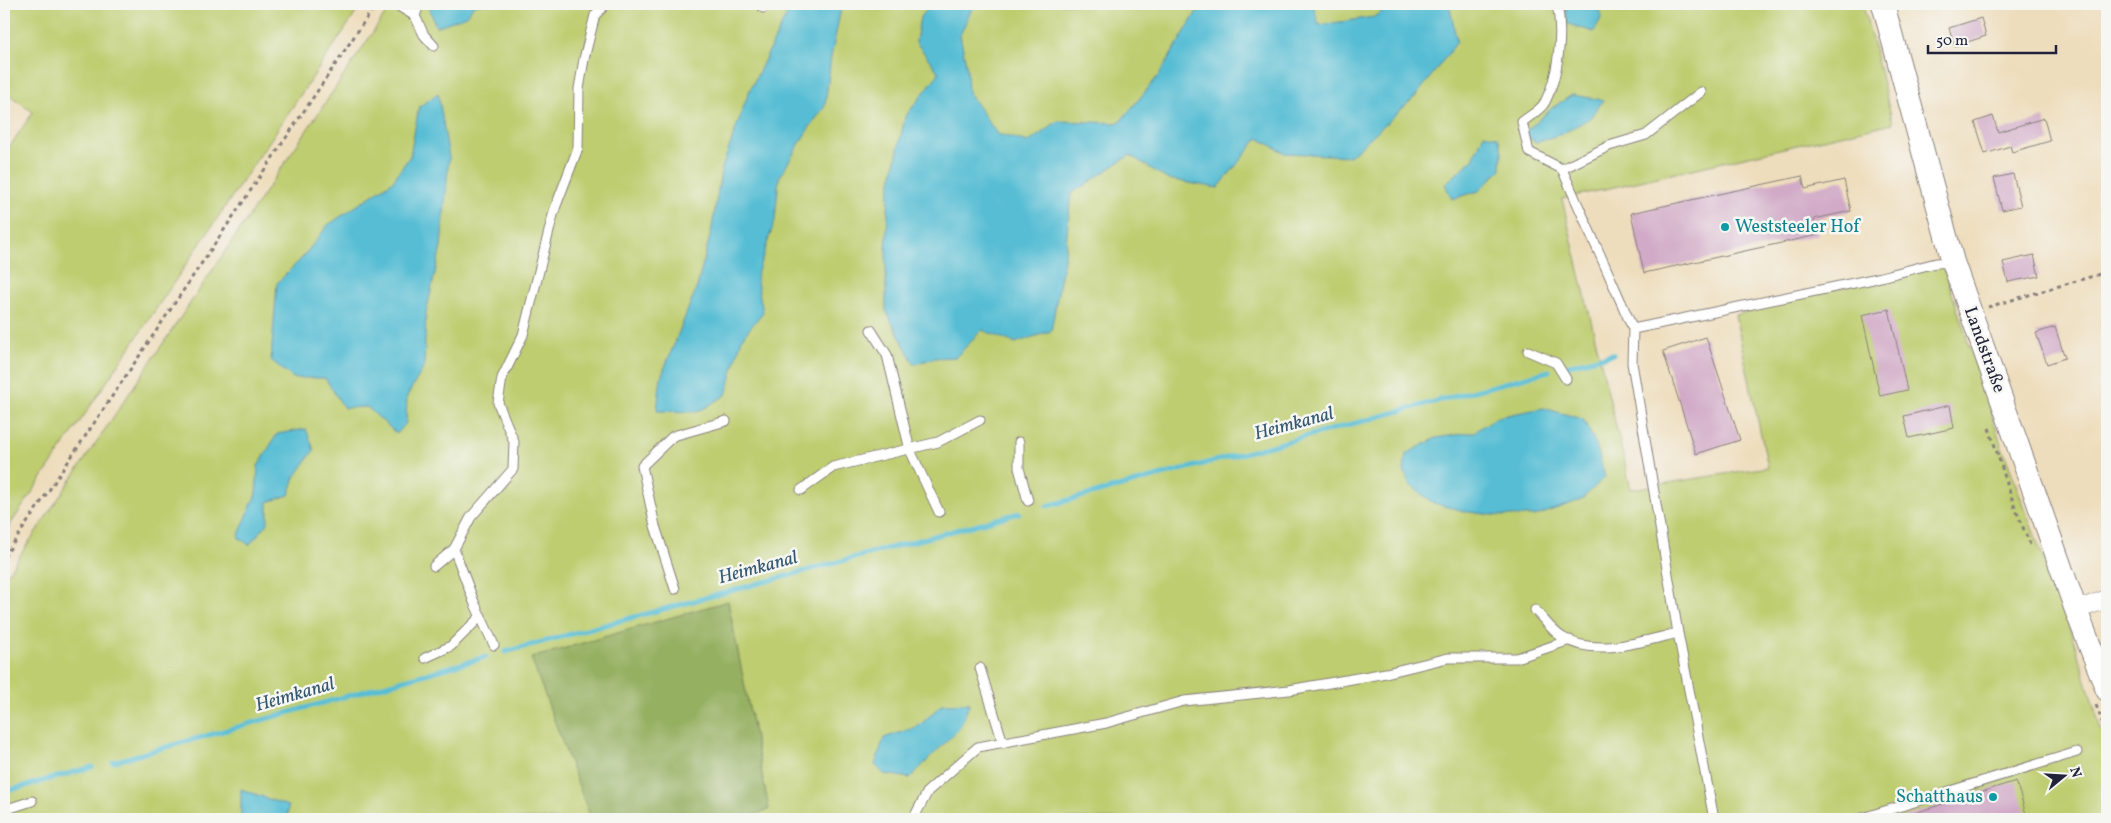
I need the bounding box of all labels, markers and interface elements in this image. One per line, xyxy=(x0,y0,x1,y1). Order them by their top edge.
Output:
scale bar xyxy=(1928,22,2056,54)
text: 50 m xyxy=(1936,31,1968,52)
place label: Weststeeler Hof xyxy=(1735,215,1861,240)
marker: Weststeeler Hof xyxy=(1719,221,1731,233)
street label: Landstraße xyxy=(1957,304,2011,396)
water label: Heimkanal xyxy=(1251,401,1337,447)
water label: Heimkanal xyxy=(715,545,801,591)
water label: Heimkanal xyxy=(252,671,338,719)
north arrow xyxy=(2038,750,2088,800)
text: N xyxy=(2064,765,2086,780)
place label: Schatthaus xyxy=(1896,785,1983,810)
marker: Schatthaus xyxy=(1987,791,1999,803)

